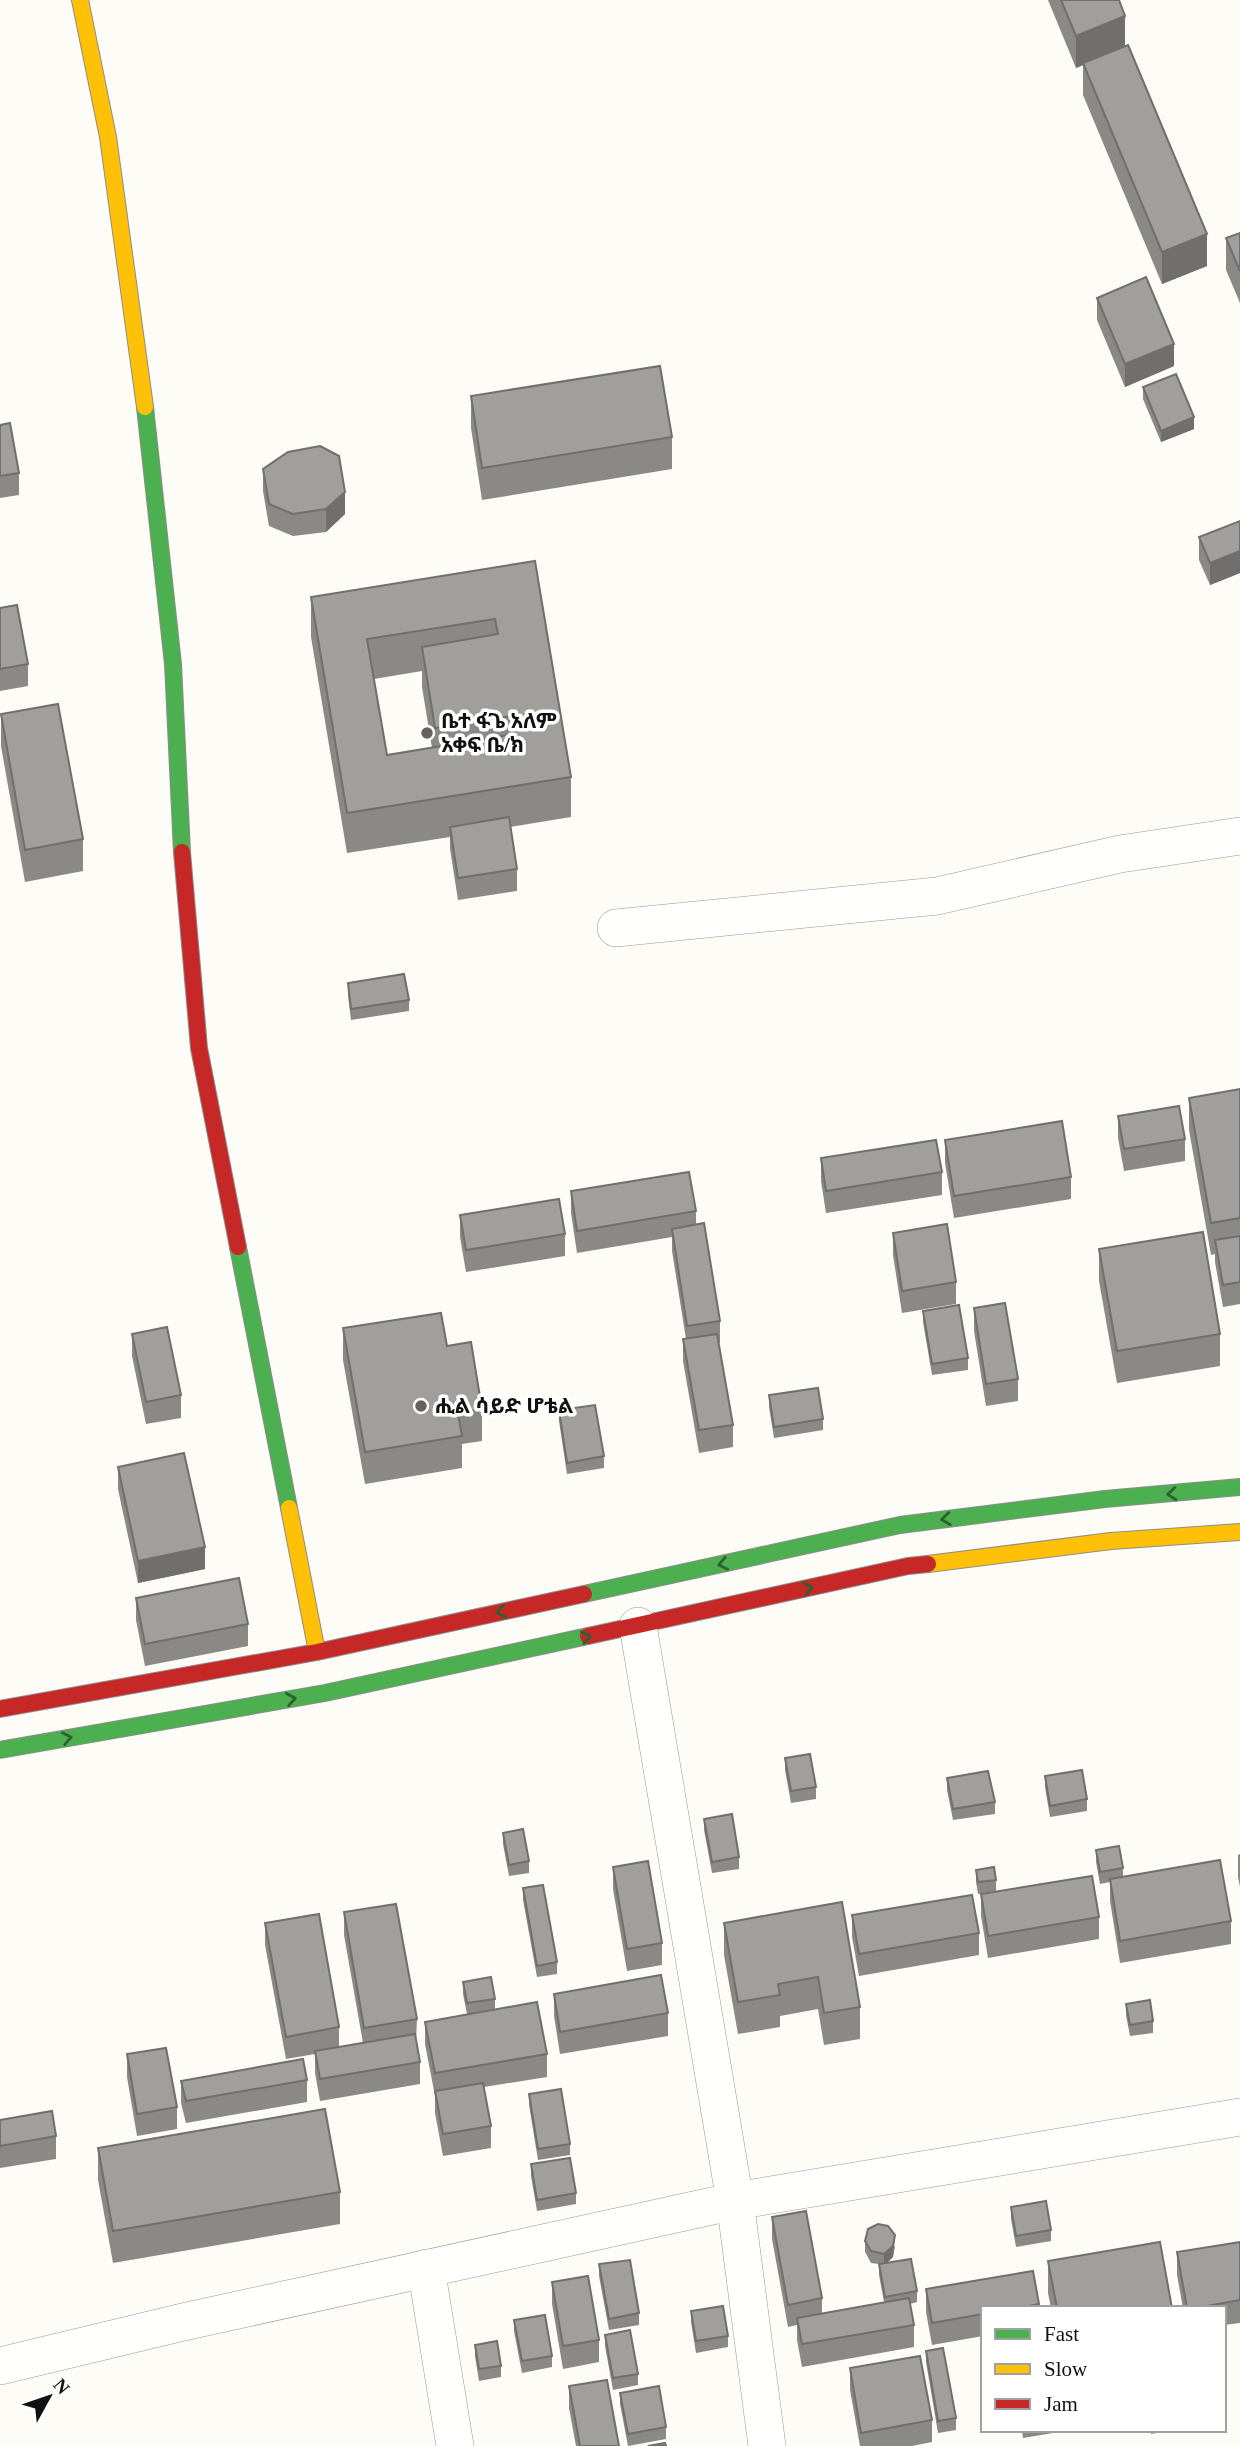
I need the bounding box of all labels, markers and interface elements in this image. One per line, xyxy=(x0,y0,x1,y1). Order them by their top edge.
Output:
place label: ቤተ ፋጌ አለም አቀፍ ቤ/ክ xyxy=(441,709,557,757)
marker: ቤተ ፋጌ አለም አቀፍ ቤ/ክ xyxy=(419,725,435,741)
place label: ሒል ሳይድ ሆቴል xyxy=(435,1394,574,1418)
marker: ሒል ሳይድ ሆቴል xyxy=(413,1398,429,1414)
one-way arrow xyxy=(1166,1486,1178,1501)
one-way arrow xyxy=(940,1512,952,1527)
one-way arrow xyxy=(717,1555,729,1570)
one-way arrow xyxy=(802,1582,814,1597)
one-way arrow xyxy=(495,1604,507,1619)
one-way arrow xyxy=(580,1631,592,1646)
one-way arrow xyxy=(285,1692,297,1707)
one-way arrow xyxy=(61,1731,73,1746)
legend xyxy=(981,2306,1226,2432)
text: Fast xyxy=(1044,2322,1079,2346)
text: Slow xyxy=(1044,2357,1088,2381)
north arrow xyxy=(14,2362,84,2432)
text: N xyxy=(49,2374,74,2399)
text: Jam xyxy=(1044,2392,1078,2416)

